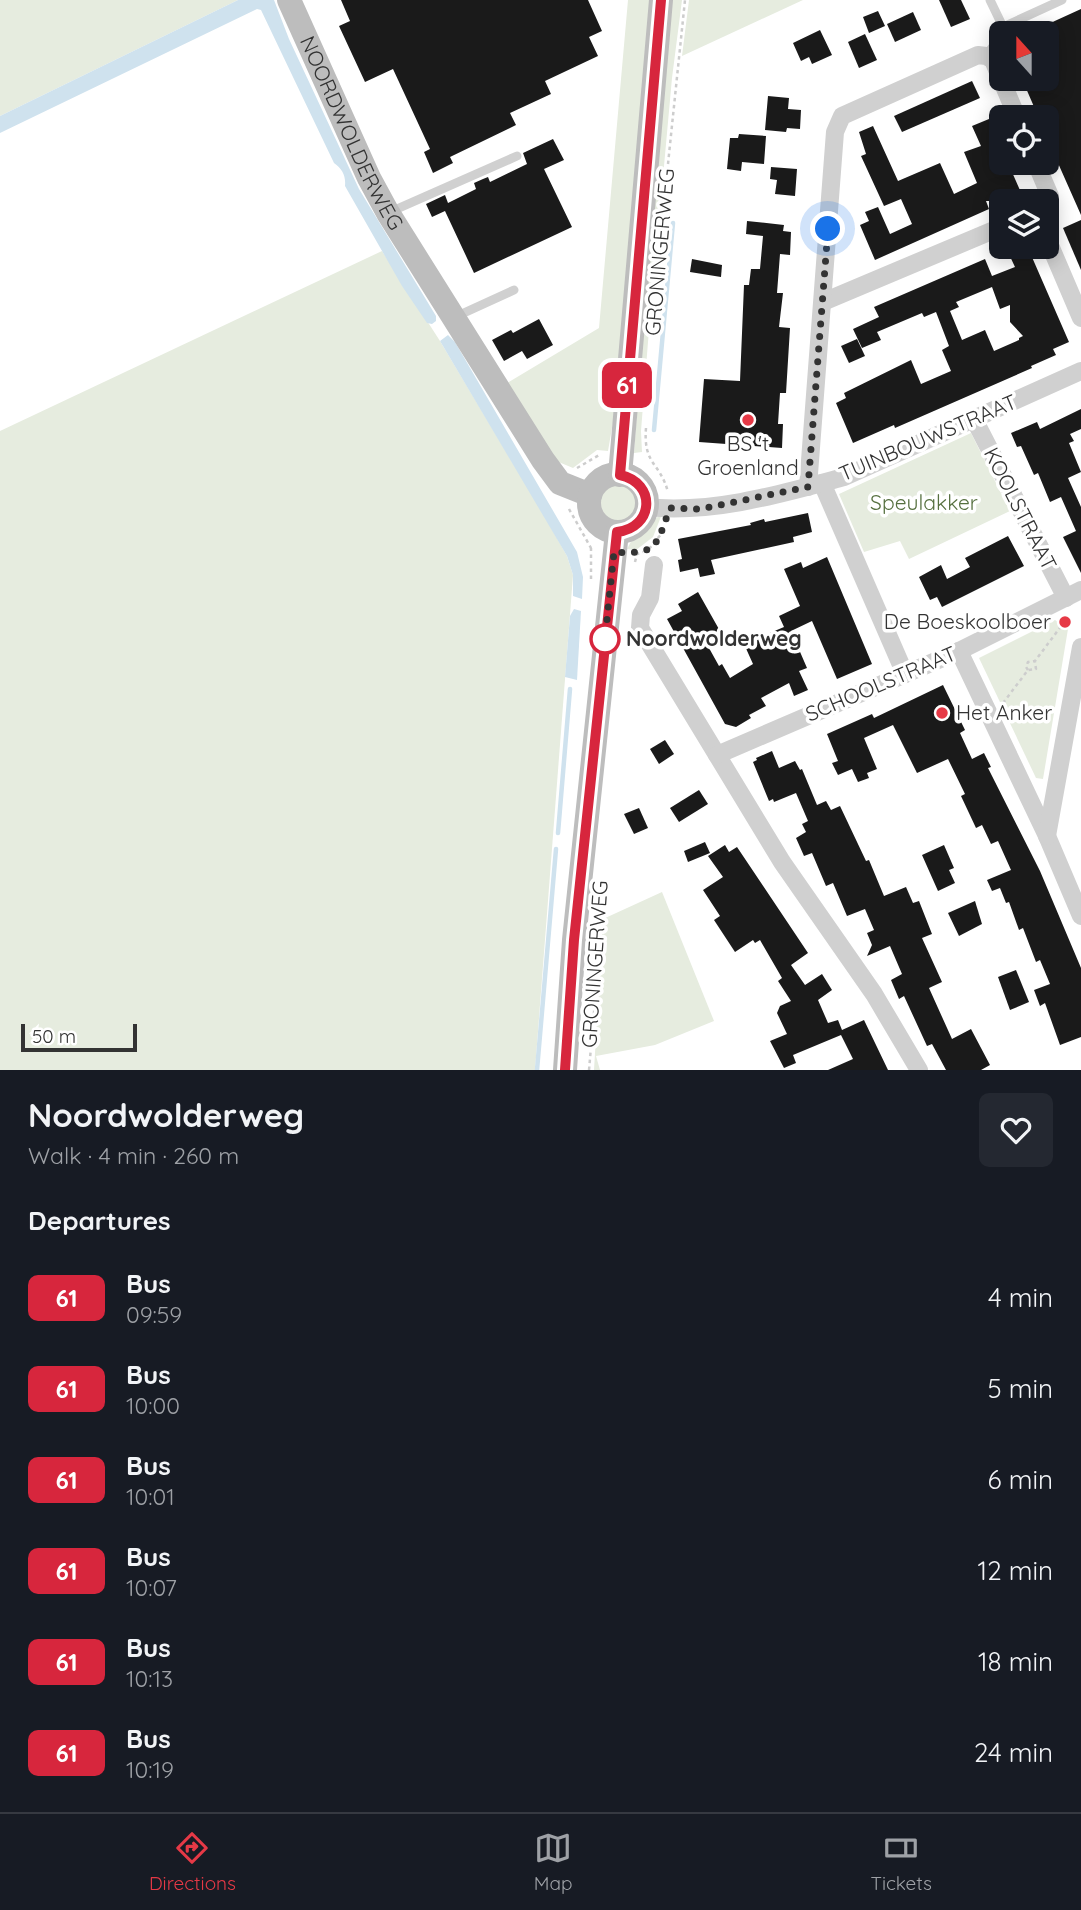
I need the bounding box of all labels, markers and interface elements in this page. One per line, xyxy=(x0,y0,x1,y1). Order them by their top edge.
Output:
north arrow xyxy=(989,21,1059,91)
map controls xyxy=(989,21,1059,259)
street label: NOORDWOLDERWEG xyxy=(295,32,409,235)
button: locate xyxy=(989,105,1059,175)
street label: GRONINGERWEG xyxy=(639,167,679,337)
button: layers xyxy=(989,189,1059,259)
your location xyxy=(810,211,845,246)
line badge: 61 xyxy=(596,362,658,408)
text: 61 xyxy=(616,370,638,400)
street label: TUINBOUWSTRAAT xyxy=(835,388,1020,486)
marker: BS 't Groenland xyxy=(740,412,756,428)
place label: BS 't Groenland xyxy=(697,430,799,480)
street label: KOOLSTRAAT xyxy=(979,443,1063,574)
park label: Speulakker xyxy=(870,489,978,515)
place label: De Boeskoolboer xyxy=(884,608,1051,634)
marker: De Boeskoolboer xyxy=(1057,614,1073,630)
marker: Noordwolderweg xyxy=(590,624,620,654)
place label: Noordwolderweg xyxy=(626,625,802,651)
street label: SCHOOLSTRAAT xyxy=(801,640,960,727)
place label: Het Anker xyxy=(956,699,1052,725)
marker: Het Anker xyxy=(934,705,950,721)
street label: GRONINGERWEG xyxy=(575,879,613,1049)
scale bar xyxy=(21,1021,136,1053)
text: 50 m xyxy=(32,1024,76,1048)
button: heart xyxy=(979,1093,1053,1167)
text: Noordwolderweg xyxy=(28,1094,304,1135)
text: Walk · 4 min · 260 m xyxy=(28,1141,239,1170)
text: Departures xyxy=(28,1204,171,1237)
text: Bus xyxy=(126,1267,171,1300)
text: 4 min xyxy=(988,1281,1053,1314)
text: 61 xyxy=(55,1283,78,1313)
text: 09:59 xyxy=(126,1300,182,1329)
text: Bus xyxy=(126,1358,171,1391)
text: 5 min xyxy=(987,1372,1053,1405)
text: 61 xyxy=(55,1374,78,1404)
text: 10:00 xyxy=(126,1391,180,1420)
text: Bus xyxy=(126,1449,171,1482)
text: 6 min xyxy=(988,1463,1053,1496)
text: 61 xyxy=(55,1465,78,1495)
text: 10:01 xyxy=(126,1482,175,1511)
text: Bus xyxy=(126,1540,171,1573)
text: 12 min xyxy=(978,1554,1053,1587)
text: 61 xyxy=(55,1556,78,1586)
text: 10:07 xyxy=(126,1573,177,1602)
text: Bus xyxy=(126,1631,171,1664)
text: 18 min xyxy=(978,1645,1053,1678)
text: 61 xyxy=(55,1647,78,1677)
text: 10:13 xyxy=(126,1664,173,1693)
text: Bus xyxy=(126,1722,171,1755)
text: 24 min xyxy=(974,1736,1053,1769)
text: 61 xyxy=(55,1738,78,1768)
text: 10:19 xyxy=(126,1755,174,1784)
tab: Directions xyxy=(149,1829,236,1895)
tab: Map xyxy=(534,1829,573,1895)
tab: Tickets xyxy=(870,1829,932,1895)

